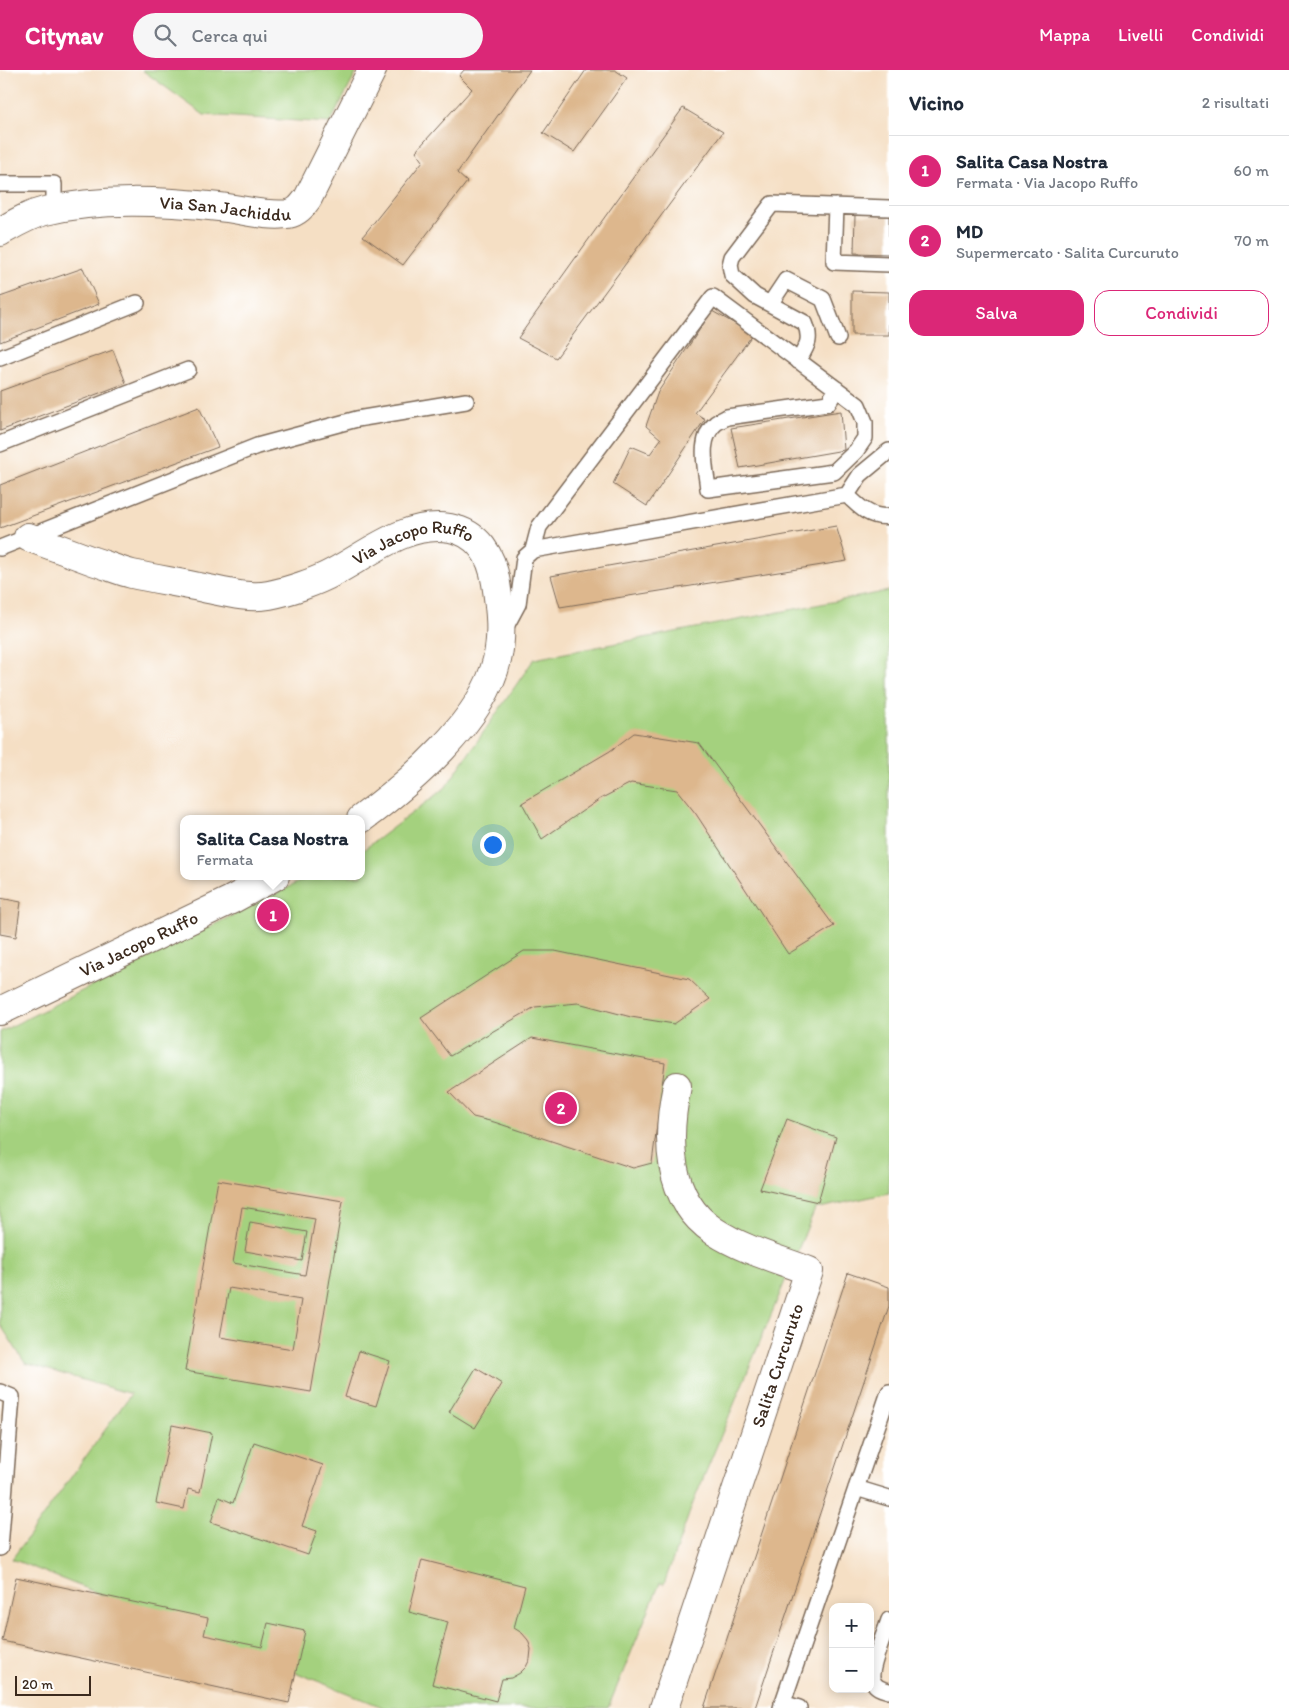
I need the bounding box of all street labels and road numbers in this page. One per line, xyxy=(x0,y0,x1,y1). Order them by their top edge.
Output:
street label: Via San Jachiddu xyxy=(159,191,292,226)
street label: Via Jacopo Ruffo xyxy=(348,516,479,570)
street label: Via Jacopo Ruffo xyxy=(76,906,202,982)
street label: Salita Curcuruto xyxy=(747,1301,808,1430)

